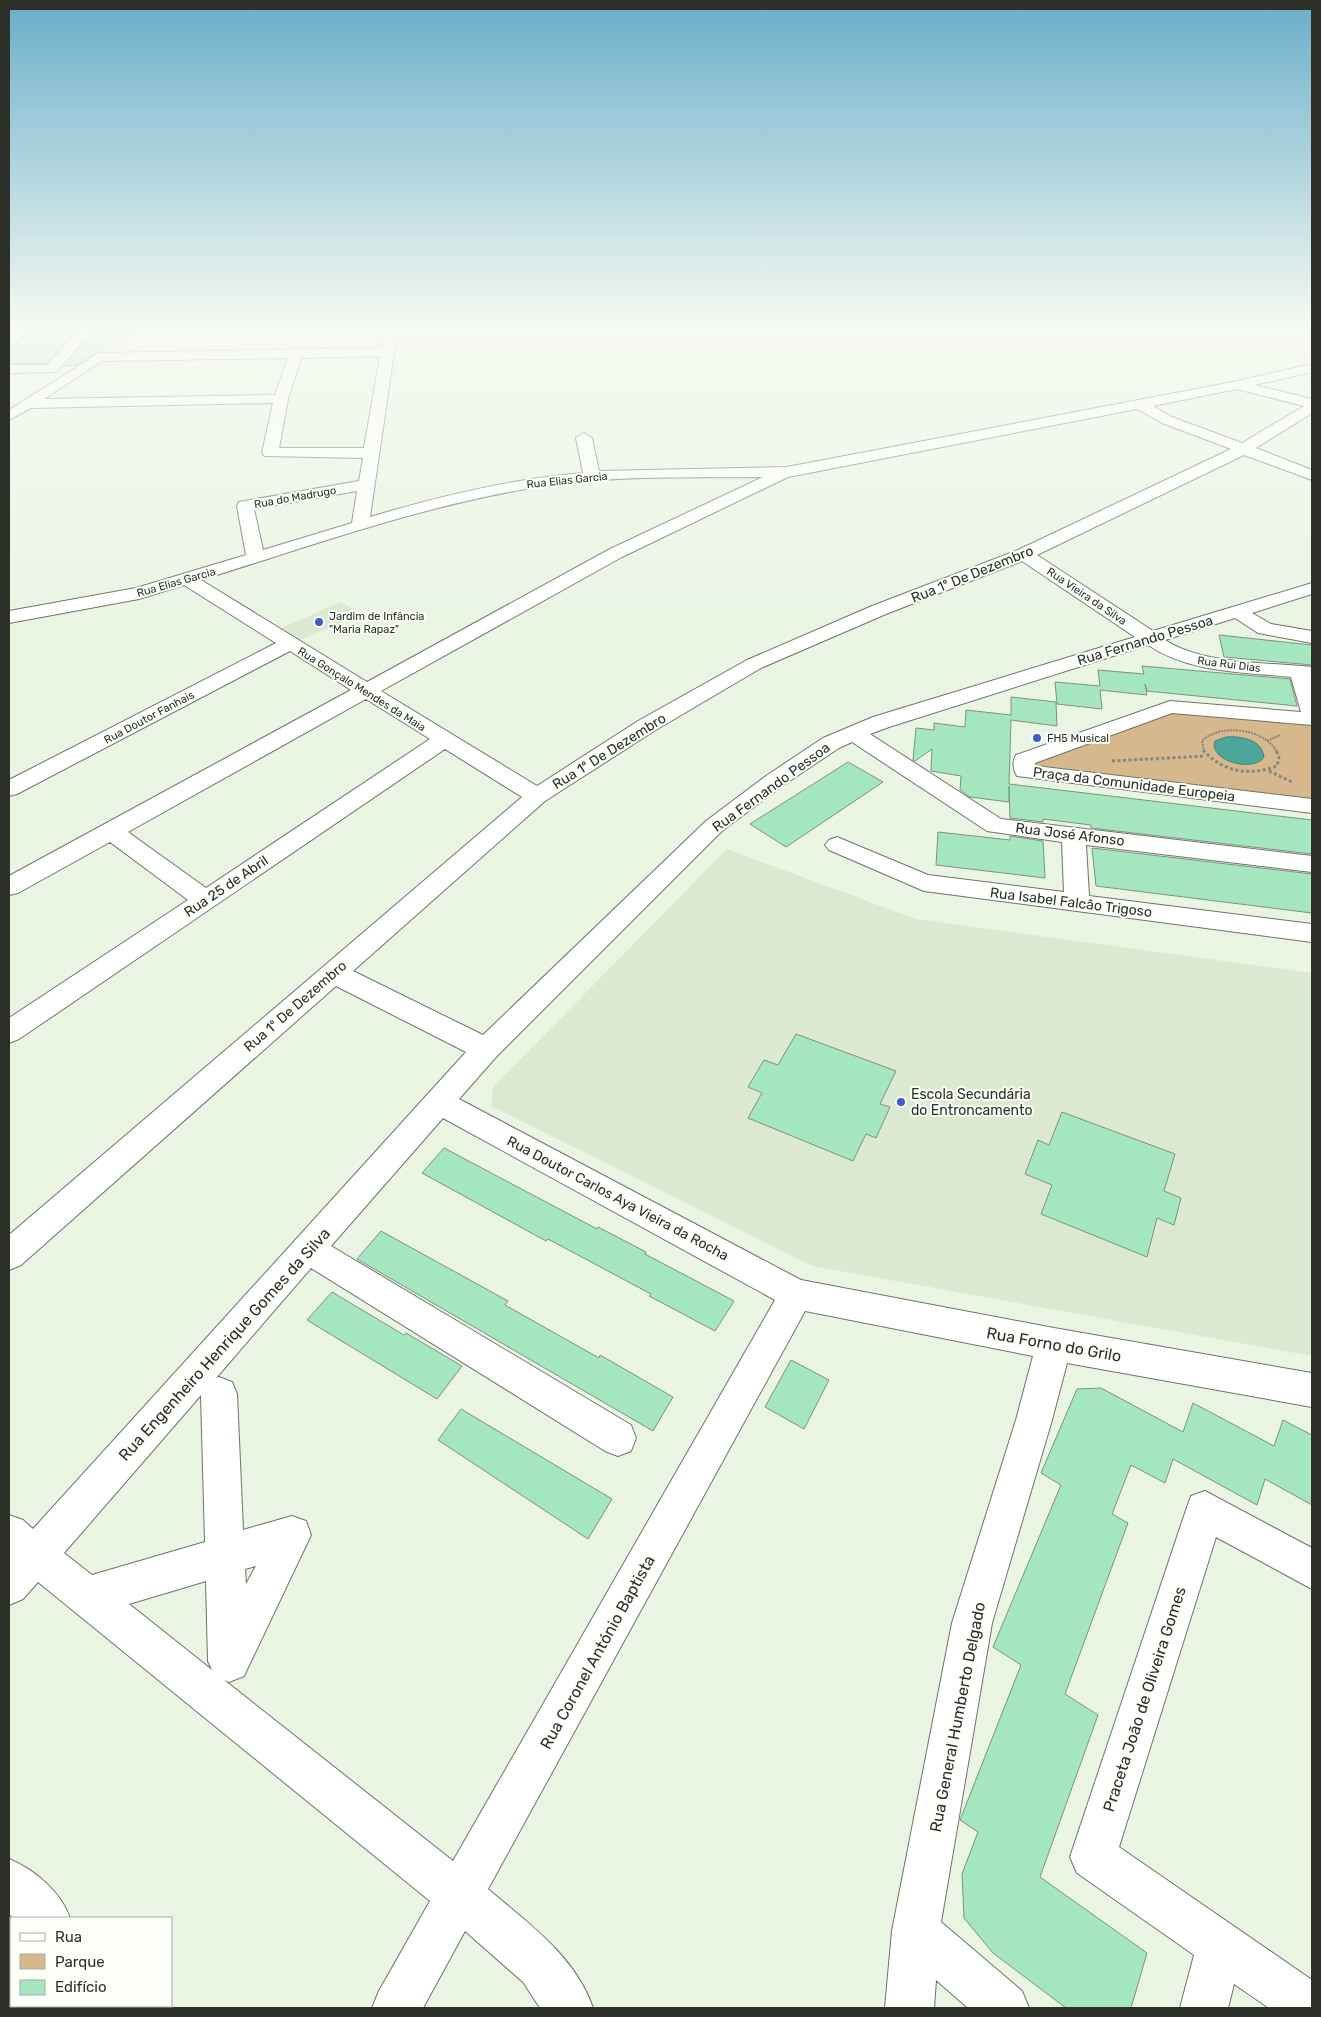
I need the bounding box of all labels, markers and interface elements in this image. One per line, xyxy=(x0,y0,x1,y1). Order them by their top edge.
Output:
street label: Rua Elias Garcia xyxy=(526,470,608,491)
street label: Rua do Madrugo xyxy=(253,484,337,511)
street label: Rua 1º De Dezembro xyxy=(909,542,1036,607)
street label: Rua Elias Garcia xyxy=(135,565,217,600)
street label: Rua Vieira da Silva xyxy=(1044,565,1129,628)
place label: Jardim de Infância "Maria Rapaz" xyxy=(329,610,424,636)
street label: Rua Fernando Pessoa xyxy=(1075,612,1215,669)
marker: Jardim de Infância "Maria Rapaz" xyxy=(313,616,325,628)
street label: Rua Gonçalo Mendes da Maia xyxy=(295,645,428,734)
street label: Rua Rui Dias xyxy=(1197,654,1262,675)
street label: Rua Doutor Fanhais xyxy=(102,688,197,747)
street label: Rua 1º De Dezembro xyxy=(549,710,669,793)
marker: FH5 Musical xyxy=(1031,732,1043,744)
place label: FH5 Musical xyxy=(1047,732,1109,745)
street label: Rua Fernando Pessoa xyxy=(709,739,833,836)
street label: Praça da Comunidade Europeia xyxy=(1032,764,1236,805)
street label: Rua José Afonso xyxy=(1014,819,1125,850)
street label: Rua 25 de Abril xyxy=(181,852,272,921)
street label: Rua Isabel Falcão Trigoso xyxy=(989,884,1153,921)
street label: Rua 1º De Dezembro xyxy=(241,957,350,1056)
place label: Escola Secundária do Entroncamento xyxy=(911,1086,1032,1119)
marker: Escola Secundária do Entroncamento xyxy=(895,1096,907,1108)
street label: Rua Doutor Carlos Aya Vieira da Rocha xyxy=(504,1133,732,1264)
street label: Rua Engenheiro Henrique Gomes da Silva xyxy=(115,1224,334,1465)
street label: Rua Forno do Grilo xyxy=(985,1323,1123,1366)
street label: Rua Coronel António Baptista xyxy=(536,1552,659,1752)
street label: Praceta João de Oliveira Gomes xyxy=(1099,1584,1190,1814)
street label: Rua General Humberto Delgado xyxy=(926,1600,989,1834)
legend xyxy=(10,1917,172,2007)
text: Rua xyxy=(55,1928,82,1946)
text: Parque xyxy=(55,1953,105,1971)
text: Edifício xyxy=(55,1978,107,1996)

